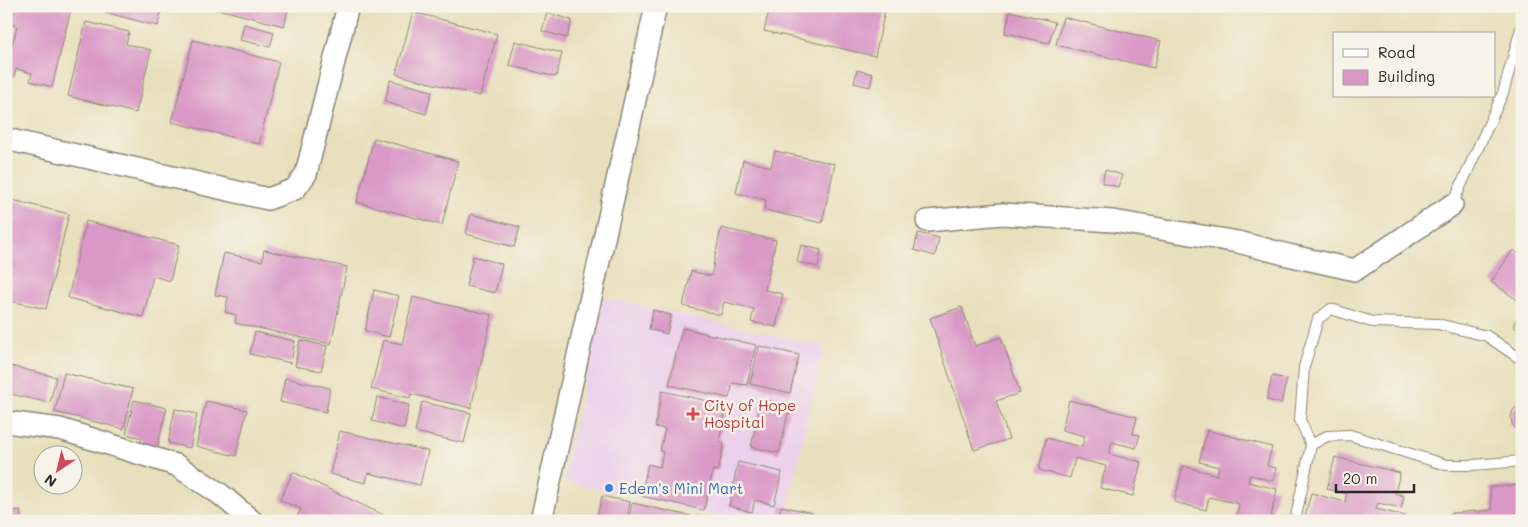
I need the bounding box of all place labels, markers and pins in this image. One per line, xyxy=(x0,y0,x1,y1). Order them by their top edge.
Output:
place label: City of Hope Hospital xyxy=(704,395,796,432)
marker: City of Hope Hospital xyxy=(686,407,700,421)
place label: Edem's Mini Mart xyxy=(619,478,743,498)
marker: Edem's Mini Mart xyxy=(603,482,615,494)

